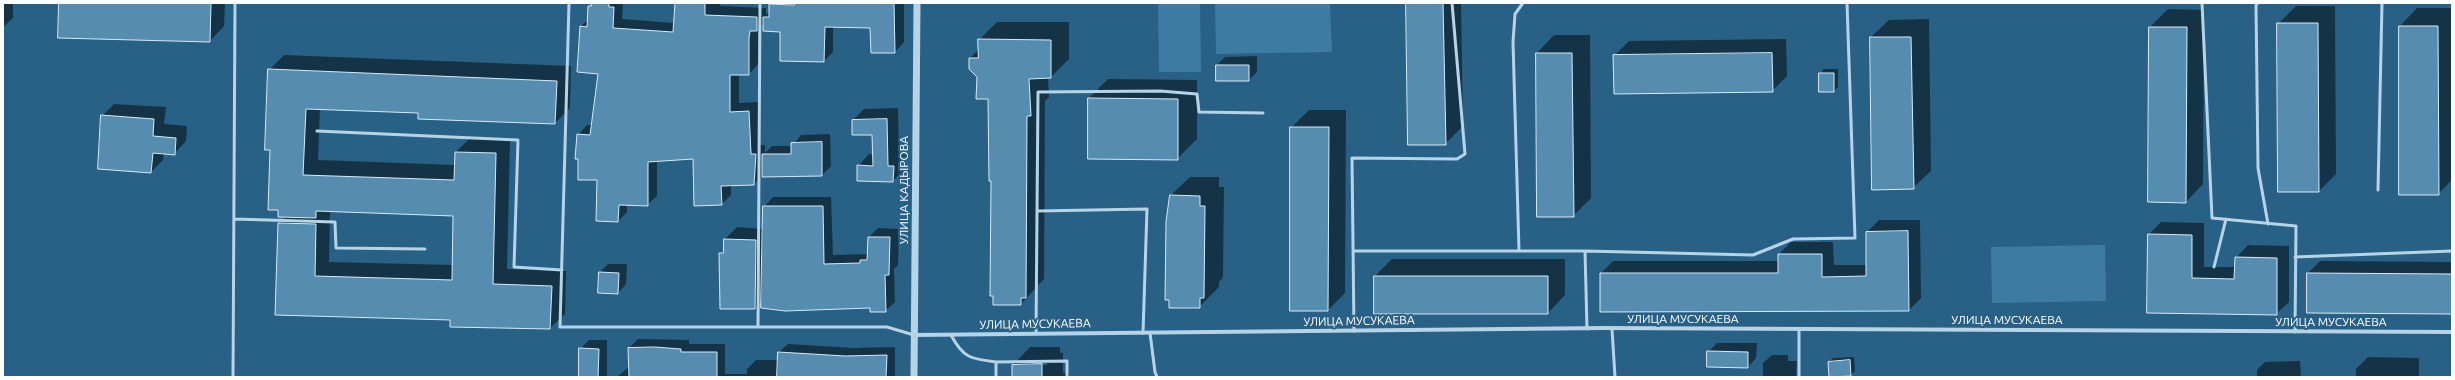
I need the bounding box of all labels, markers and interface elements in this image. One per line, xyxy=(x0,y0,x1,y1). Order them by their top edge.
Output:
street label: УЛИЦА КАДЫРОВА xyxy=(897,136,911,244)
street label: УЛИЦА МУСУКАЕВА xyxy=(1627,312,1739,326)
street label: УЛИЦА МУСУКАЕВА xyxy=(1303,313,1415,329)
street label: УЛИЦА МУСУКАЕВА xyxy=(1951,313,2063,327)
street label: УЛИЦА МУСУКАЕВА xyxy=(2275,315,2387,329)
street label: УЛИЦА МУСУКАЕВА xyxy=(979,316,1091,332)

